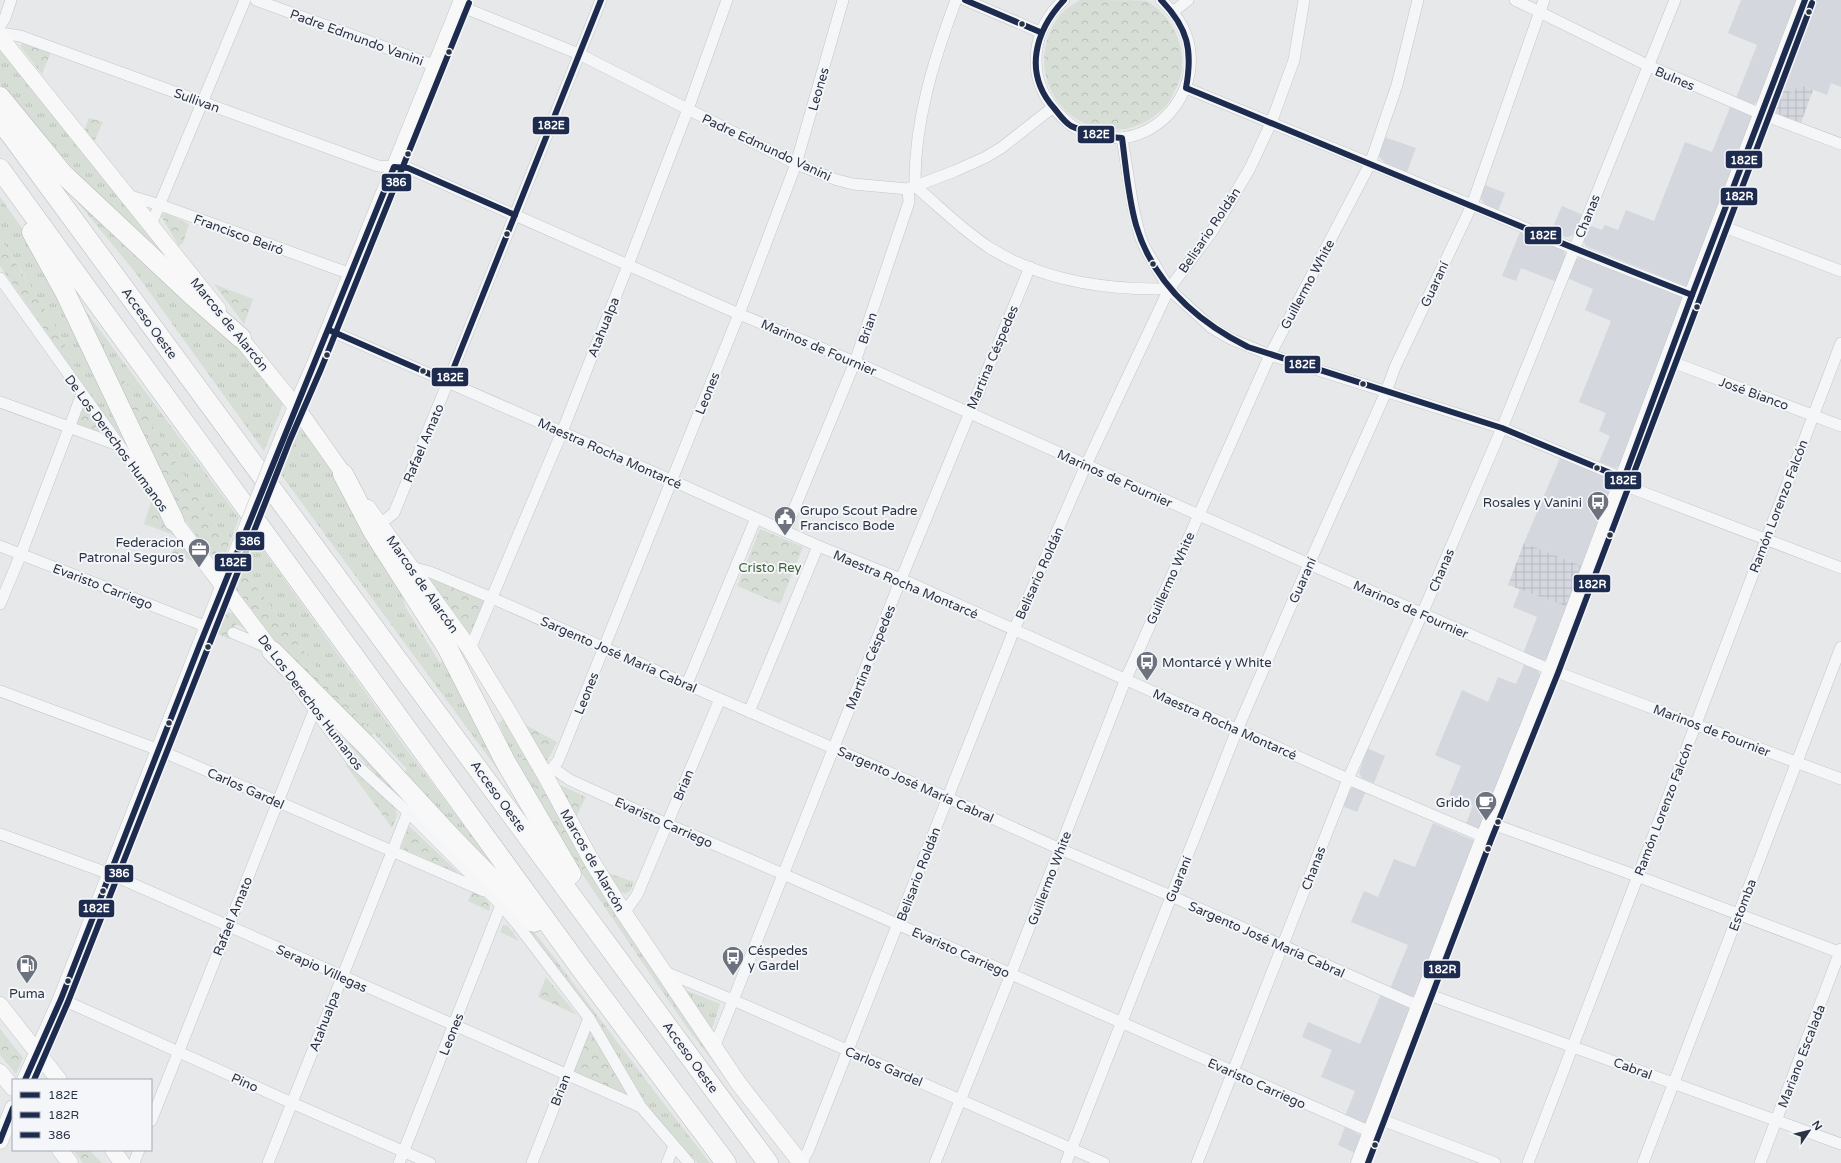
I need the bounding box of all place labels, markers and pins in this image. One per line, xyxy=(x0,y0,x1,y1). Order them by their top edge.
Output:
unlabelled marker xyxy=(1804,7,1814,17)
unlabelled marker xyxy=(1017,19,1027,29)
unlabelled marker xyxy=(444,47,454,57)
unlabelled marker xyxy=(403,149,413,159)
unlabelled marker xyxy=(502,229,512,239)
unlabelled marker xyxy=(1148,259,1158,269)
unlabelled marker xyxy=(1692,302,1702,312)
unlabelled marker xyxy=(322,350,332,360)
unlabelled marker xyxy=(418,366,428,376)
unlabelled marker xyxy=(1358,379,1368,389)
unlabelled marker xyxy=(1592,463,1602,473)
bus stop icon: Rosales y Vanini xyxy=(1585,489,1611,522)
place label: Rosales y Vanini xyxy=(1483,495,1582,511)
place label: Grupo Scout Padre Francisco Bode xyxy=(800,503,917,534)
public building icon: Grupo Scout Padre Francisco Bode xyxy=(772,504,798,537)
unlabelled marker xyxy=(1605,530,1615,540)
place label: Federacion Patronal Seguros xyxy=(79,535,184,566)
office icon: Federacion Patronal Seguros xyxy=(186,536,212,569)
unlabelled marker xyxy=(203,642,213,652)
bus stop icon: Montarcé y White xyxy=(1134,649,1160,682)
place label: Montarcé y White xyxy=(1162,655,1272,671)
unlabelled marker xyxy=(164,718,174,728)
cafe icon: Grido xyxy=(1473,789,1499,822)
place label: Grido xyxy=(1436,795,1470,811)
unlabelled marker xyxy=(1493,817,1503,827)
unlabelled marker xyxy=(1483,844,1493,854)
unlabelled marker xyxy=(98,886,108,896)
place label: Céspedes y Gardel xyxy=(748,943,808,974)
bus stop icon: Céspedes y Gardel xyxy=(720,944,746,977)
fuel station icon: Puma xyxy=(14,952,40,985)
unlabelled marker xyxy=(63,976,73,986)
place label: Puma xyxy=(9,986,45,1002)
unlabelled marker xyxy=(1370,1140,1380,1150)

